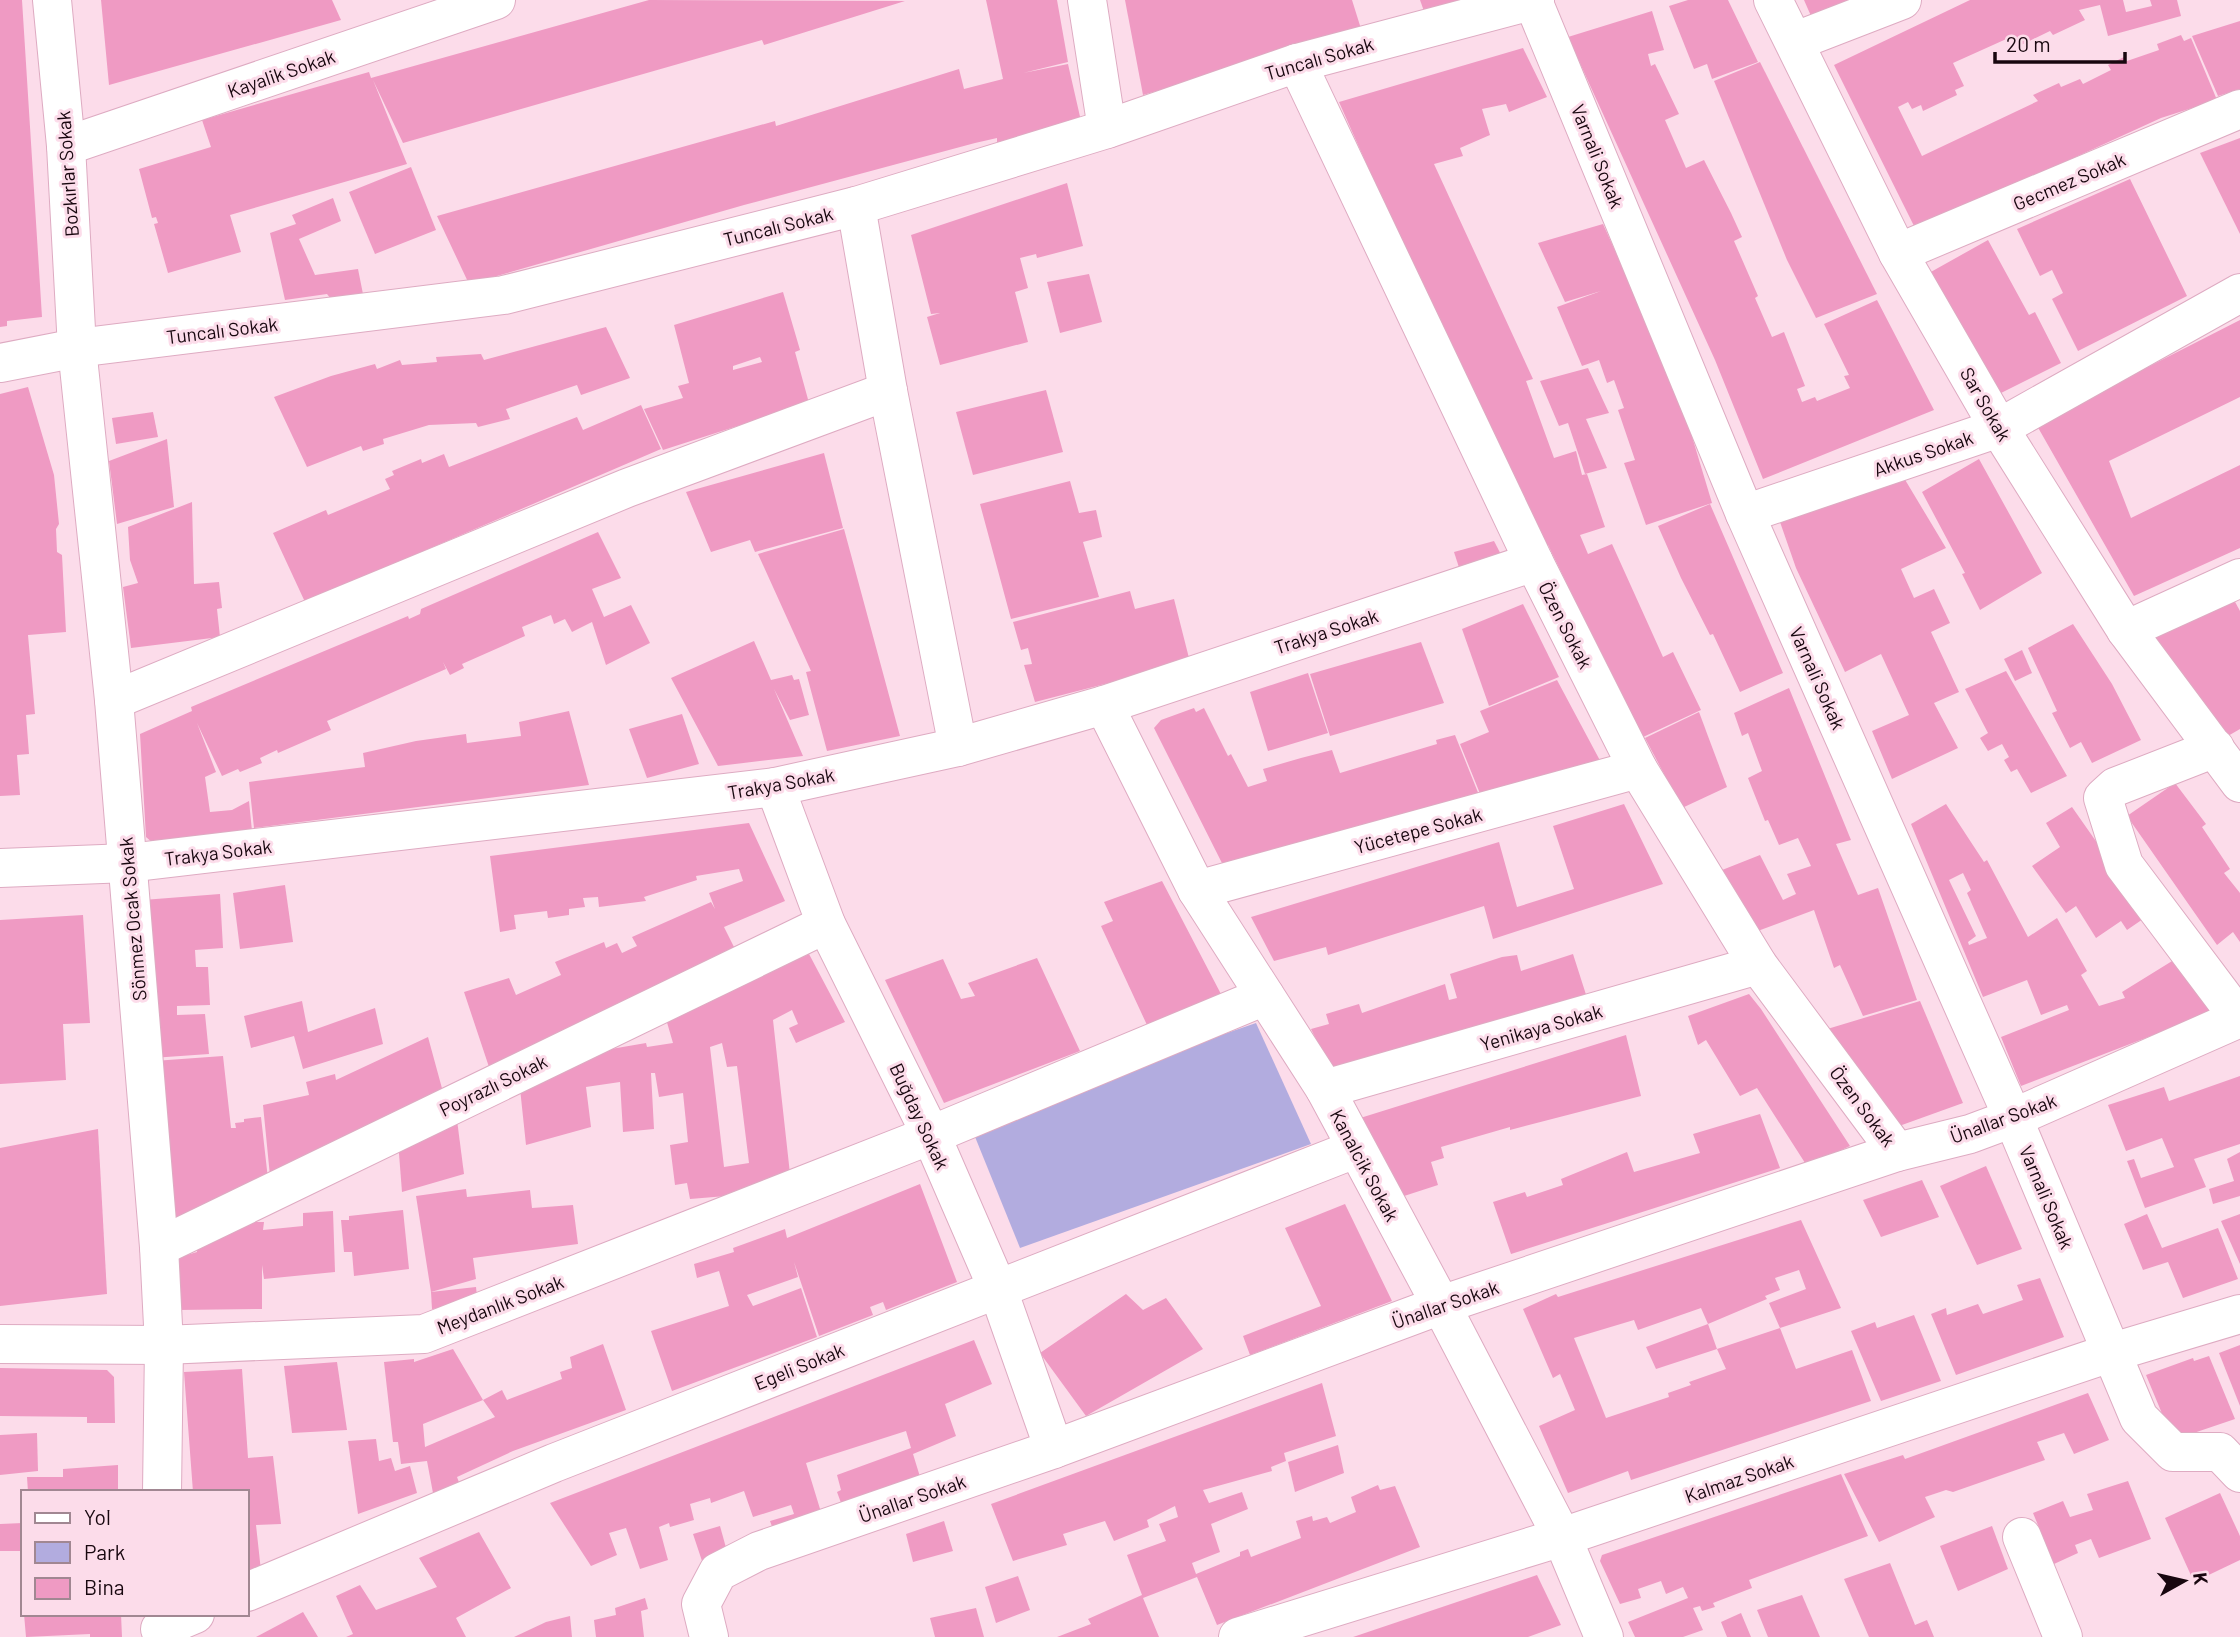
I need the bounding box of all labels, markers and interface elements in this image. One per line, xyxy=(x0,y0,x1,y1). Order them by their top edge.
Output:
scale bar xyxy=(1995,21,2124,65)
street label: Tuncalı Sokak xyxy=(1262,31,1376,85)
text: 20 m xyxy=(2006,31,2051,56)
street label: Kayalik Sokak xyxy=(224,44,338,102)
street label: Varnali Sokak xyxy=(1567,101,1629,211)
street label: Bozkırlar Sokak xyxy=(51,110,83,238)
street label: Gecmez Sokak xyxy=(2009,147,2129,215)
street label: Tuncalı Sokak xyxy=(721,201,835,251)
street label: Tuncalı Sokak xyxy=(165,312,279,348)
street label: Sar Sokak xyxy=(1956,363,2016,445)
street label: Akkus Sokak xyxy=(1870,425,1976,481)
street label: Özen Sokak xyxy=(1534,578,1598,672)
street label: Trakya Sokak xyxy=(1271,603,1381,659)
street label: Varnali Sokak xyxy=(1785,623,1851,733)
street label: Trakya Sokak xyxy=(726,762,836,804)
street label: Yücetepe Sokak xyxy=(1352,802,1484,858)
street label: Trakya Sokak xyxy=(163,834,273,870)
street label: Sönmez Ocak Sokak xyxy=(113,836,151,1002)
street label: Yenikaya Sokak xyxy=(1477,999,1605,1055)
street label: Poyrazlı Sokak xyxy=(435,1049,551,1121)
street label: Buğday Sokak xyxy=(885,1059,955,1173)
street label: Özen Sokak xyxy=(1825,1061,1901,1151)
street label: Ünallar Sokak xyxy=(1947,1088,2059,1148)
street label: Kanalcik Sokak xyxy=(1326,1105,1404,1225)
street label: Varnali Sokak xyxy=(2015,1142,2079,1252)
street label: Meydanlık Sokak xyxy=(433,1269,567,1339)
street label: Ünallar Sokak xyxy=(1389,1275,1501,1333)
street label: Egeli Sokak xyxy=(751,1338,847,1394)
street label: Kalmaz Sokak xyxy=(1682,1449,1796,1507)
street label: Ünallar Sokak xyxy=(856,1469,968,1527)
legend xyxy=(21,1490,248,1616)
text: Yol xyxy=(84,1504,111,1529)
text: Park xyxy=(84,1539,125,1564)
north arrow xyxy=(2149,1546,2219,1616)
text: K xyxy=(2189,1571,2214,1586)
text: Bina xyxy=(84,1574,125,1599)

